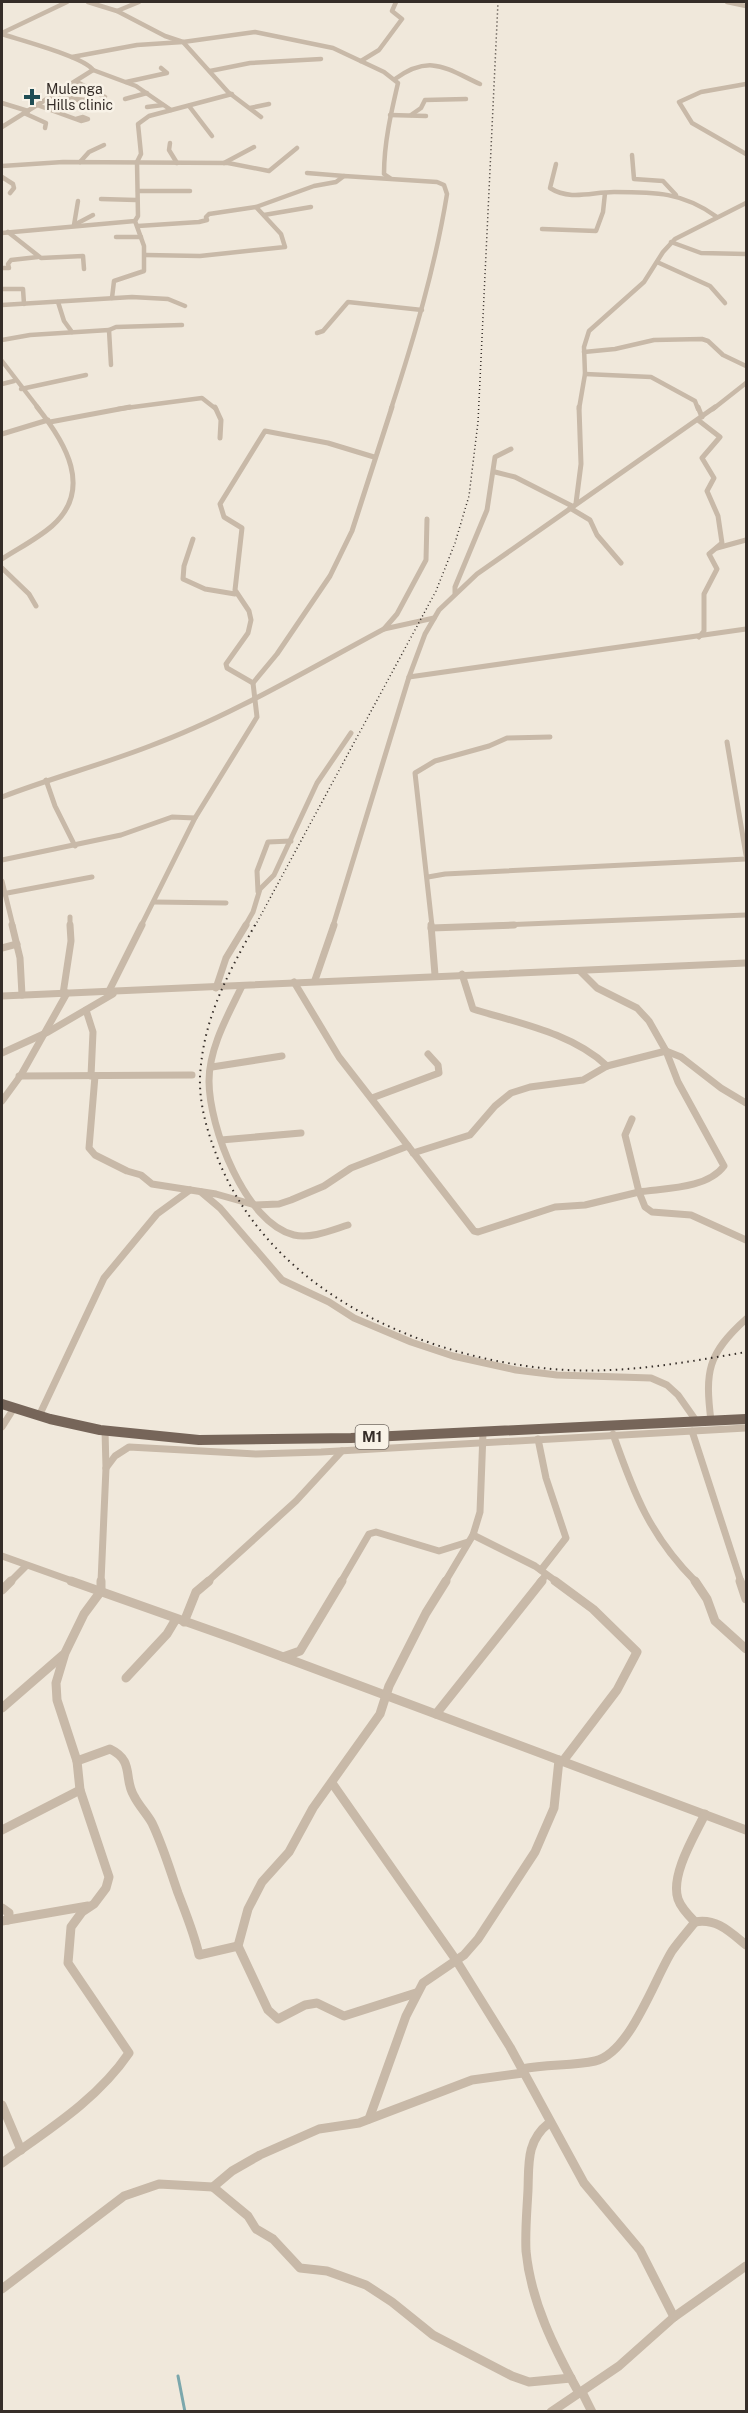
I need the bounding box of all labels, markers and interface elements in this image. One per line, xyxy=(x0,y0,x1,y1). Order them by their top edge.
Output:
place label: Mulenga Hills clinic xyxy=(46,81,113,113)
marker: Mulenga Hills clinic xyxy=(23,88,41,106)
road number: M1 xyxy=(356,1425,388,1449)

